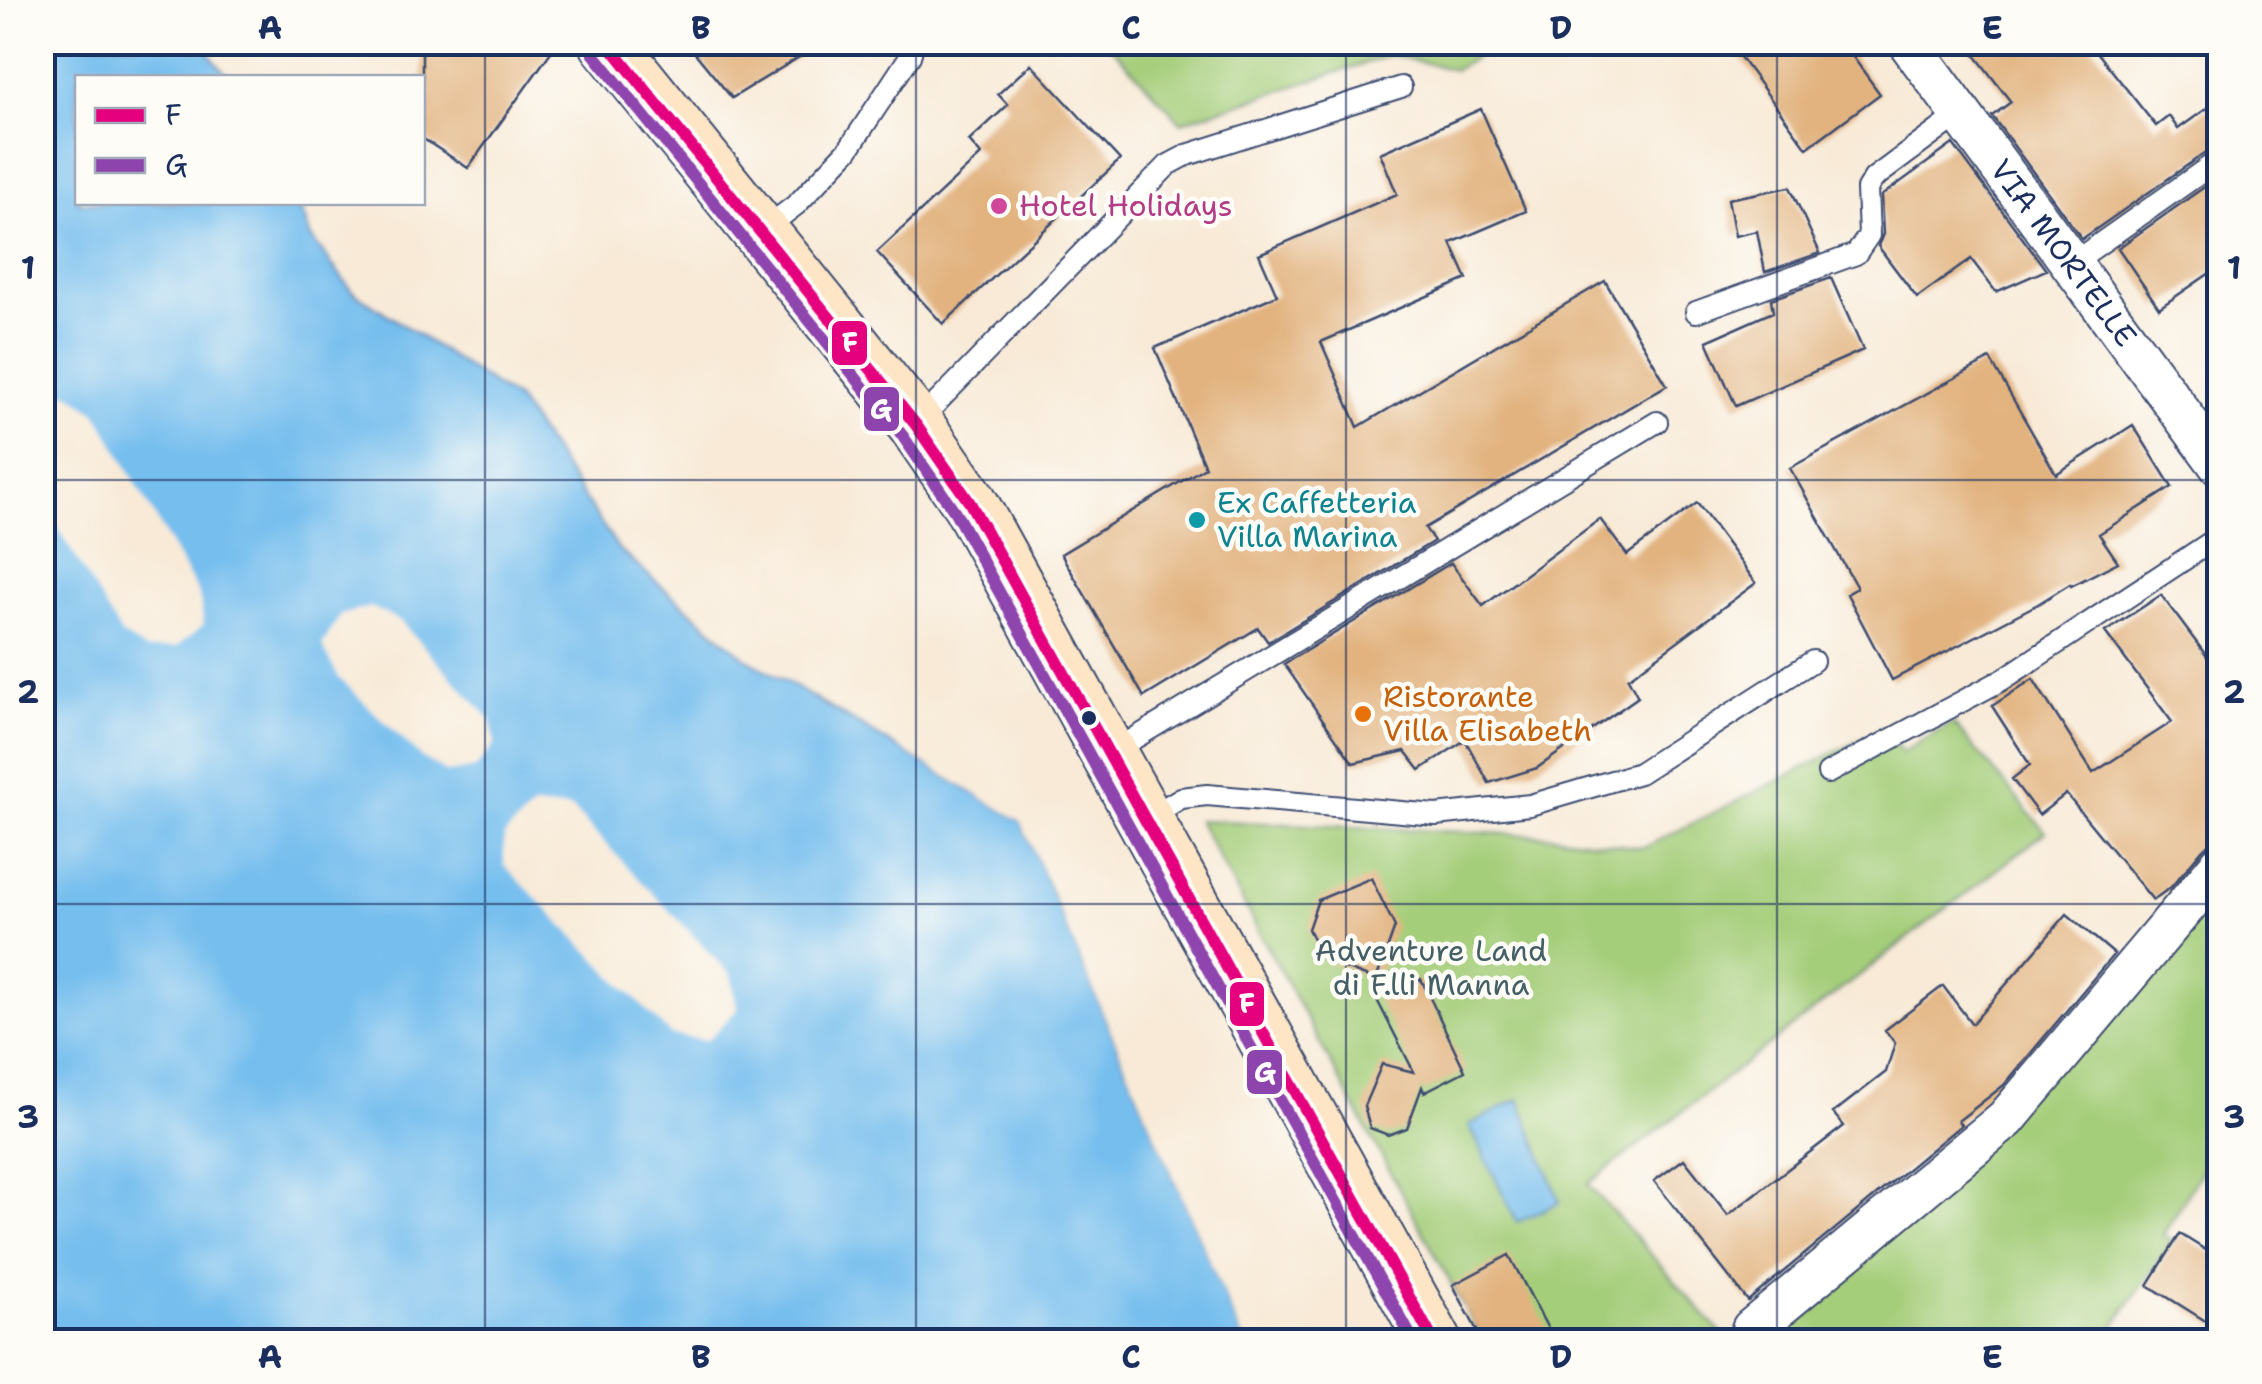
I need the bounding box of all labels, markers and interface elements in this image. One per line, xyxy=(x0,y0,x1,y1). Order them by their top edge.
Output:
text: A xyxy=(258,6,282,49)
text: B xyxy=(691,6,711,49)
text: C xyxy=(1121,6,1141,49)
text: D xyxy=(1550,6,1572,49)
text: E xyxy=(1981,6,2003,49)
legend xyxy=(75,75,425,205)
text: F xyxy=(165,94,182,135)
text: G xyxy=(165,144,188,185)
street label: VIA MORTELLE xyxy=(1981,151,2146,355)
place label: Hotel Holidays xyxy=(1019,185,1233,226)
marker: Hotel Holidays xyxy=(988,195,1010,217)
text: 1 xyxy=(21,246,35,289)
text: 1 xyxy=(2227,246,2241,289)
line badge: F xyxy=(830,319,869,367)
text: F xyxy=(842,323,858,361)
line badge: G xyxy=(862,385,901,433)
text: G xyxy=(870,390,893,428)
place label: Ex Caffetteria Villa Marina xyxy=(1217,482,1417,557)
marker: Ex Caffetteria Villa Marina xyxy=(1186,509,1208,531)
text: 2 xyxy=(17,670,39,713)
text: 2 xyxy=(2223,670,2245,713)
place label: Ristorante Villa Elisabeth xyxy=(1383,676,1592,751)
marker: Ristorante Villa Elisabeth xyxy=(1352,703,1374,725)
unlabelled marker xyxy=(1079,708,1099,728)
park label: Adventure Land di F.lli Manna xyxy=(1315,930,1547,1005)
line badge: F xyxy=(1228,980,1266,1028)
text: F xyxy=(1239,984,1255,1022)
line badge: G xyxy=(1245,1048,1284,1096)
text: G xyxy=(1254,1053,1277,1091)
text: 3 xyxy=(17,1095,39,1138)
text: 3 xyxy=(2223,1095,2245,1138)
text: A xyxy=(258,1335,282,1378)
text: B xyxy=(691,1335,711,1378)
text: C xyxy=(1121,1335,1141,1378)
text: D xyxy=(1550,1335,1572,1378)
text: E xyxy=(1981,1335,2003,1378)

